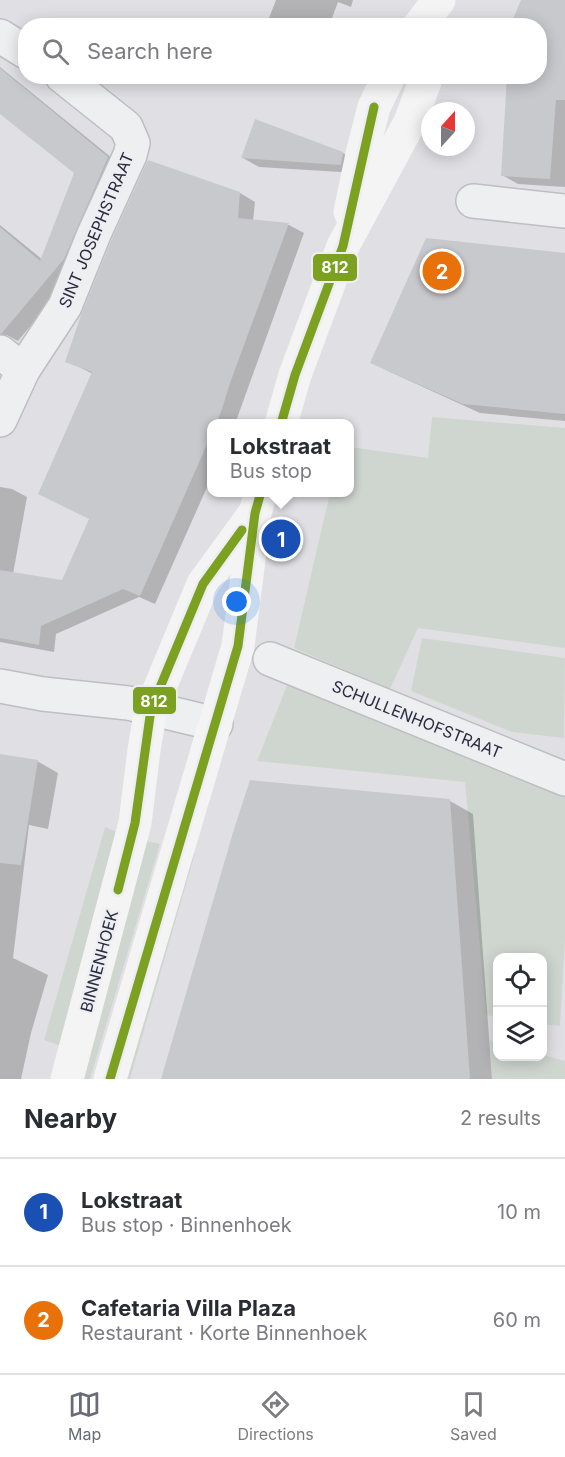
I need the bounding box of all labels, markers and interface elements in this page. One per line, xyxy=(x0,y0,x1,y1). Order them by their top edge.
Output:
search box xyxy=(18,18,547,84)
icon: search xyxy=(39,35,72,68)
text: Search here xyxy=(87,38,213,64)
north arrow xyxy=(421,102,475,156)
street label: SINT JOSEPHSTRAAT xyxy=(54,149,138,311)
pin: 2 xyxy=(422,248,462,294)
line badge: 812 xyxy=(312,253,358,282)
text: 812 xyxy=(321,257,349,277)
popup xyxy=(207,419,354,497)
text: Lokstraat xyxy=(230,433,331,459)
text: Bus stop xyxy=(230,459,312,483)
pin: 1 xyxy=(262,516,300,562)
your location xyxy=(222,587,251,616)
street label: SCHULLENHOFSTRAAT xyxy=(329,676,505,762)
line badge: 812 xyxy=(132,686,177,715)
text: 812 xyxy=(140,691,168,711)
street label: BINNENHOEK xyxy=(76,907,122,1014)
map controls xyxy=(493,953,547,1061)
button: locate xyxy=(493,953,547,1007)
button: layers xyxy=(493,1007,547,1061)
text: Nearby xyxy=(24,1103,117,1134)
text: 2 results xyxy=(460,1106,541,1130)
text: Lokstraat xyxy=(81,1187,182,1213)
text: 1 xyxy=(39,1200,48,1224)
text: 10 m xyxy=(497,1200,541,1224)
text: Bus stop · Binnenhoek xyxy=(81,1213,292,1237)
text: Cafetaria Villa Plaza xyxy=(81,1295,296,1321)
text: 2 xyxy=(37,1308,50,1332)
text: 60 m xyxy=(493,1308,541,1332)
text: Restaurant · Korte Binnenhoek xyxy=(81,1321,367,1345)
tab: Map xyxy=(68,1388,101,1444)
tab: Directions xyxy=(238,1388,314,1444)
tab: Saved xyxy=(450,1388,497,1444)

